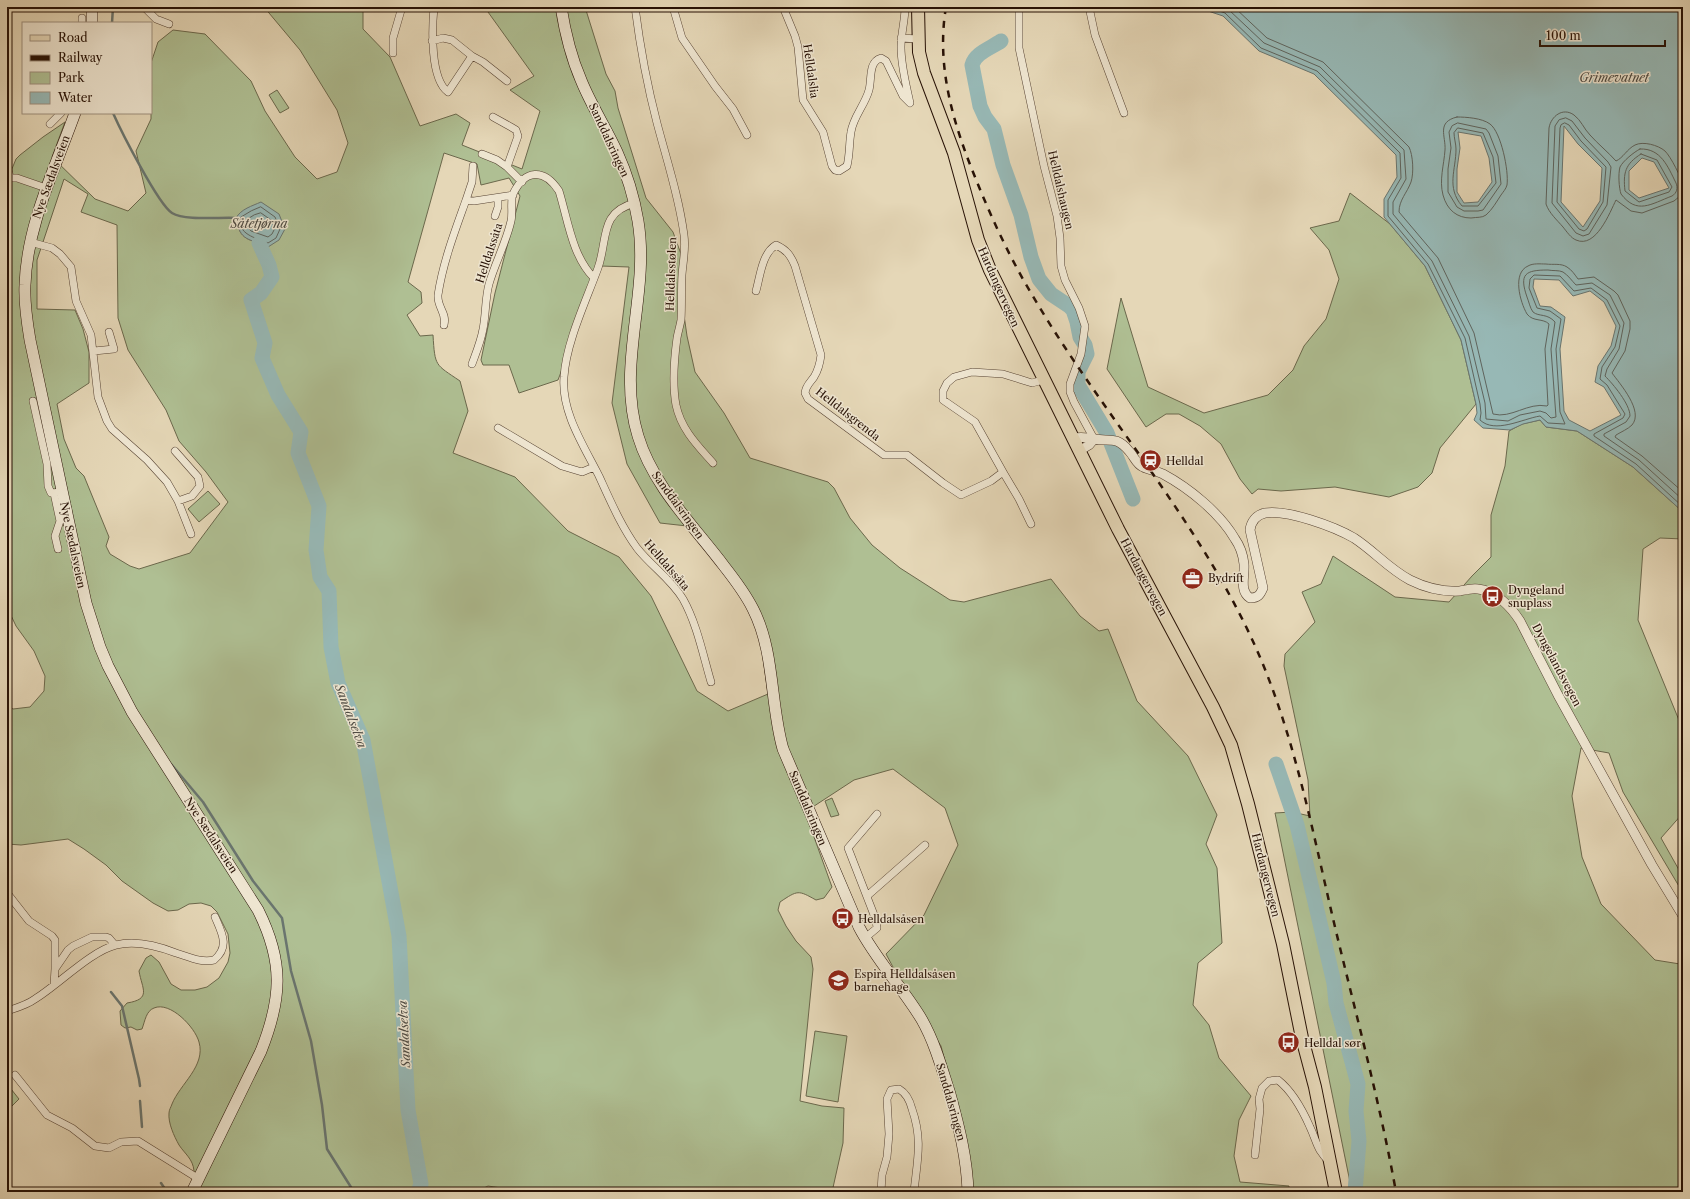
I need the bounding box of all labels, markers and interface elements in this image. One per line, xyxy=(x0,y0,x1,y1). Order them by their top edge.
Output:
legend xyxy=(22,22,152,114)
scale bar xyxy=(1540,22,1665,48)
text: 100 m xyxy=(1546,28,1581,43)
text: Road xyxy=(58,30,88,45)
street label: Helldalslia xyxy=(800,43,822,99)
text: Railway xyxy=(58,50,103,65)
text: Park xyxy=(58,70,85,85)
water label: Grimevatnet xyxy=(1579,70,1649,85)
text: Water xyxy=(57,90,92,105)
street label: Sanddalsringen xyxy=(586,101,632,179)
street label: Nye Sædalsveien xyxy=(29,133,73,221)
street label: Helldalshaugen xyxy=(1045,149,1077,231)
water label: Såtetjørna xyxy=(230,216,287,231)
street label: Helldalssåta xyxy=(473,221,505,285)
street label: Helldalsstølen xyxy=(663,237,679,311)
street label: Hardangervegen xyxy=(975,245,1023,329)
street label: Helldalsgrenda xyxy=(813,384,883,444)
station icon: Helldal xyxy=(1137,448,1163,474)
place label: Helldal xyxy=(1166,454,1204,468)
street label: Sanddalsringen xyxy=(649,468,707,542)
street label: Nye Sædalsveien xyxy=(57,500,89,590)
street label: Hardangervegen xyxy=(1118,536,1170,618)
street label: Helldalssåta xyxy=(641,537,693,593)
office icon: Bydrift xyxy=(1179,565,1205,591)
place label: Bydrift xyxy=(1208,571,1244,585)
bus stop icon: Dyngeland snuplass xyxy=(1480,583,1506,609)
place label: Dyngeland snuplass xyxy=(1508,583,1565,610)
street label: Dyngelandsvegen xyxy=(1529,621,1585,709)
water label: Sandalselva xyxy=(332,681,370,750)
street label: Sanddalsringen xyxy=(786,768,830,848)
street label: Nye Sædalsveien xyxy=(181,794,241,876)
street label: Hardangervegen xyxy=(1249,832,1283,919)
bus stop icon: Helldalsåsen xyxy=(829,906,855,932)
place label: Helldalsåsen xyxy=(858,912,924,926)
school or university icon: Espira Helldalsåsen barnehage xyxy=(826,967,852,993)
place label: Espira Helldalsåsen barnehage xyxy=(854,967,956,994)
water label: Sandalselva xyxy=(395,1000,413,1069)
bus stop icon: Helldal sør xyxy=(1276,1030,1302,1056)
place label: Helldal sør xyxy=(1304,1036,1361,1050)
street label: Sanddalsringen xyxy=(933,1062,969,1143)

